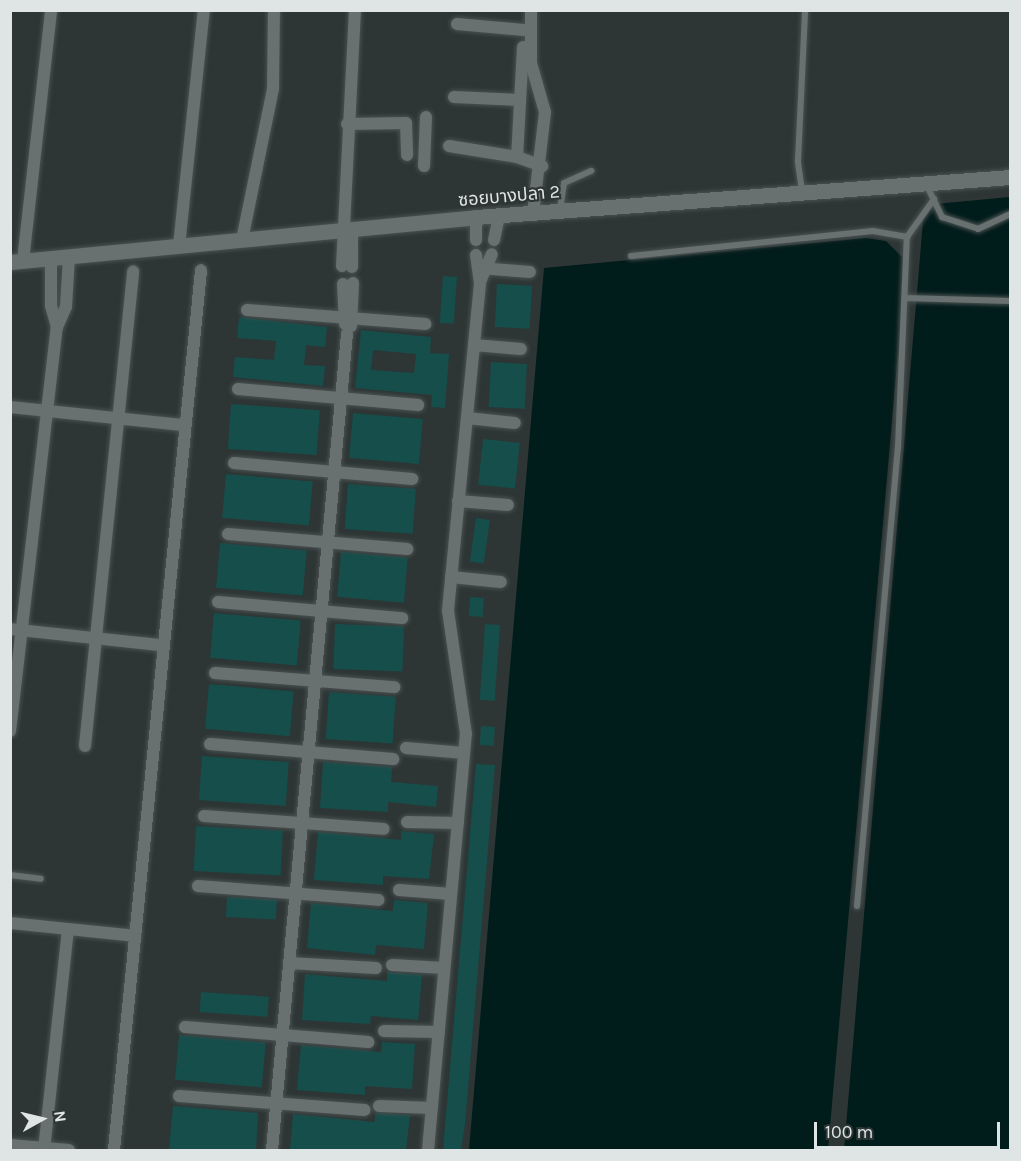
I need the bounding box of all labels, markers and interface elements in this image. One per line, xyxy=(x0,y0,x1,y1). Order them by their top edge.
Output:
street label: ซอยบางปลา 2 xyxy=(457,181,561,211)
north arrow xyxy=(12,1089,72,1149)
text: N xyxy=(50,1109,71,1123)
scale bar xyxy=(817,1110,1003,1148)
text: 100 m xyxy=(825,1121,873,1143)

